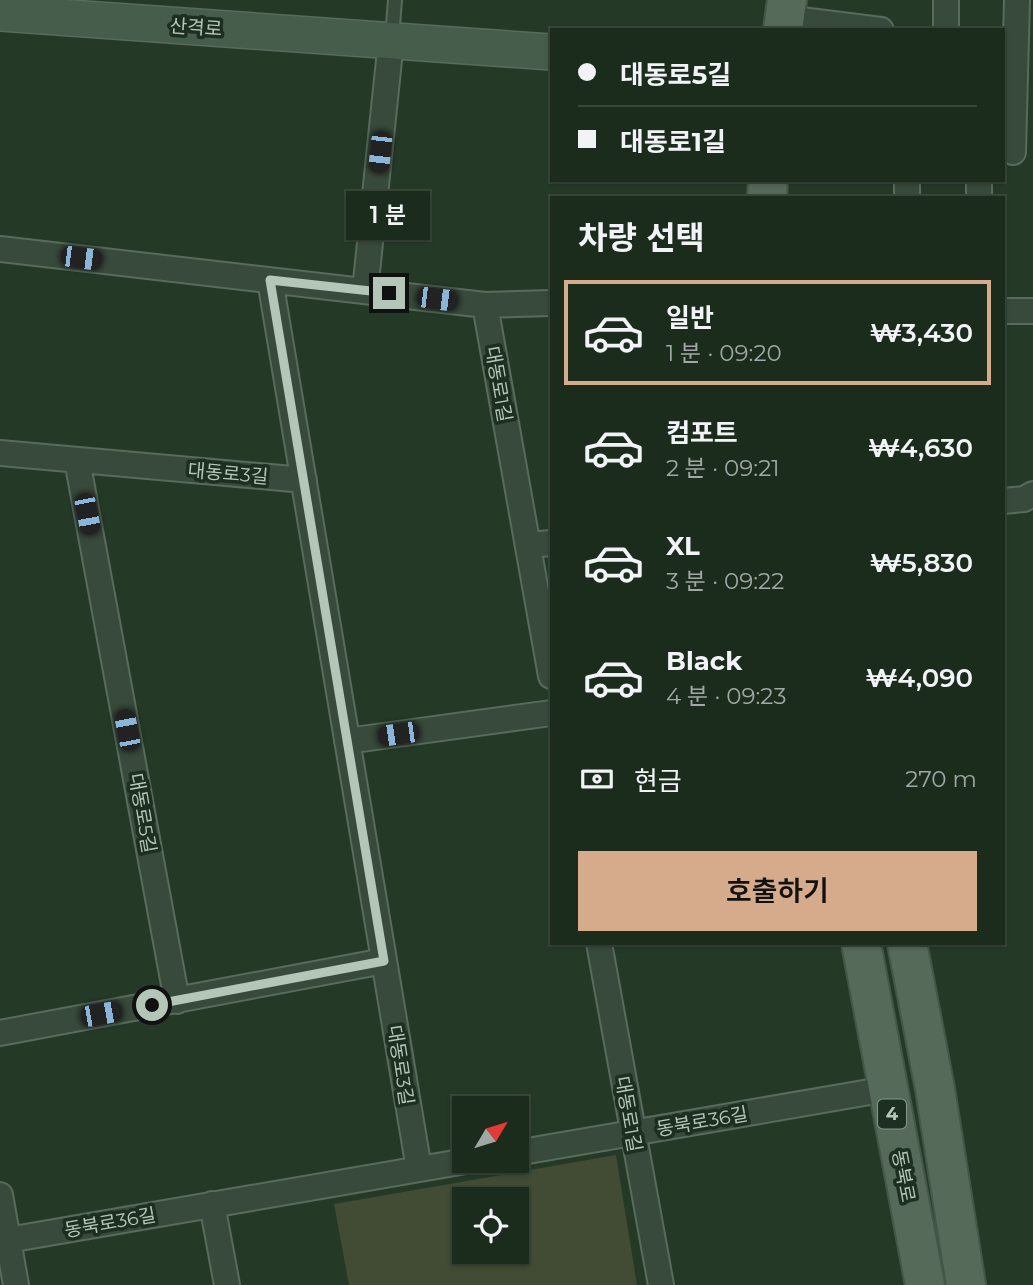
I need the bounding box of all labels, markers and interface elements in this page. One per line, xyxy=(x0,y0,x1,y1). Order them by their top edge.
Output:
street label: 산격로 xyxy=(169,14,223,41)
text: 대동로5길 xyxy=(620,59,731,91)
text: 대동로1길 xyxy=(620,126,726,158)
car xyxy=(368,130,393,174)
callout: 1 분 xyxy=(347,191,431,240)
text: 1 분 xyxy=(370,201,406,229)
text: 차량 선택 xyxy=(578,218,705,257)
car xyxy=(59,245,104,271)
route end xyxy=(373,277,405,309)
car xyxy=(415,286,460,312)
icon: car xyxy=(582,301,645,364)
text: 일반 xyxy=(666,302,714,334)
text: ₩3,430 xyxy=(870,317,973,349)
text: 1 분 · 09:20 xyxy=(666,339,782,367)
street label: 대동로1길 xyxy=(481,344,516,424)
icon: car xyxy=(582,416,645,479)
text: 컴포트 xyxy=(666,417,738,449)
text: ₩4,630 xyxy=(868,432,973,464)
text: 2 분 · 09:21 xyxy=(666,454,780,482)
street label: 대동로3길 xyxy=(187,459,269,488)
car xyxy=(73,491,102,537)
text: XL xyxy=(666,530,700,562)
icon: car xyxy=(582,531,645,594)
text: ₩5,830 xyxy=(870,547,973,579)
text: 3 분 · 09:22 xyxy=(666,567,784,595)
text: Black xyxy=(666,645,742,677)
icon: car xyxy=(582,646,645,709)
text: ₩4,090 xyxy=(866,662,973,694)
text: 4 분 · 09:23 xyxy=(666,682,786,710)
car xyxy=(113,707,142,753)
car xyxy=(376,721,421,747)
icon: cash xyxy=(578,760,616,798)
text: 현금 xyxy=(634,765,682,797)
text: 270 m xyxy=(905,765,977,793)
street label: 대동로5길 xyxy=(124,771,161,855)
button: 호출하기 xyxy=(578,851,977,931)
route start xyxy=(136,989,168,1021)
car xyxy=(79,1000,124,1028)
street label: 대동로3길 xyxy=(383,1023,418,1107)
street label: 대동로1길 xyxy=(611,1074,646,1154)
north arrow xyxy=(452,1096,528,1172)
map controls xyxy=(452,1096,529,1264)
road number: 4 xyxy=(878,1100,906,1128)
street label: 동북로36길 xyxy=(655,1102,749,1141)
street label: 동북로 xyxy=(887,1148,920,1204)
button: locate xyxy=(452,1187,529,1264)
street label: 동북로36길 xyxy=(63,1203,157,1242)

